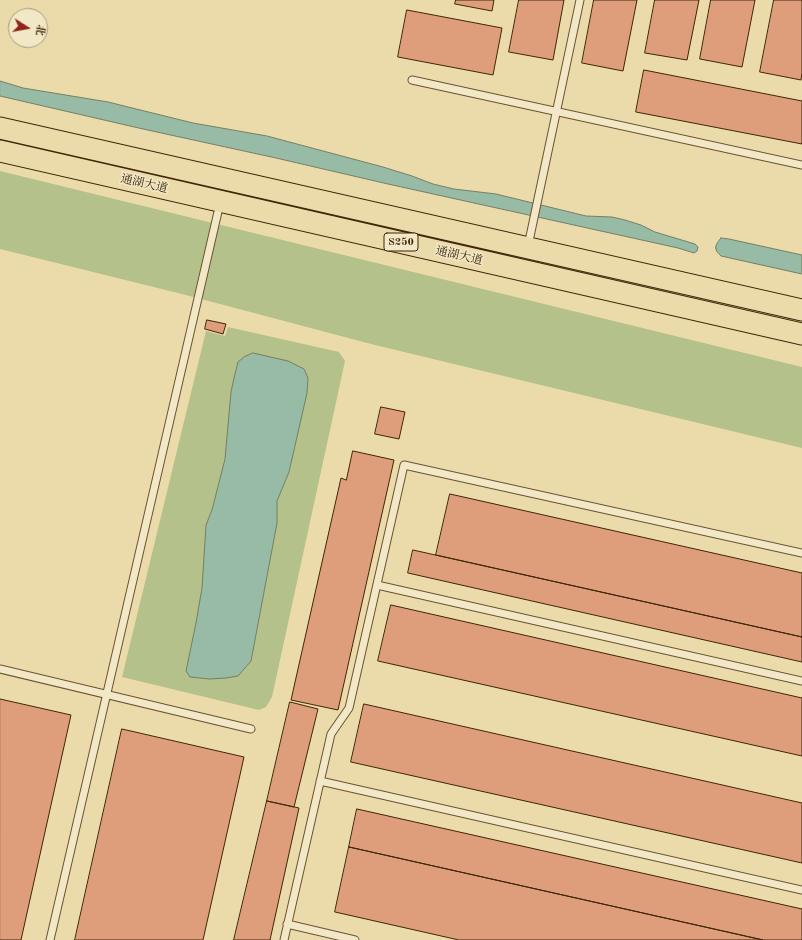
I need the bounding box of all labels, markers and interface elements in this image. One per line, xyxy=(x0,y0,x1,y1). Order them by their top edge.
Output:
north arrow xyxy=(8,8,48,48)
text: 北 xyxy=(33,24,46,37)
street label: 通湖大道 xyxy=(119,172,169,196)
road number: S250 xyxy=(384,233,418,251)
street label: 通湖大道 xyxy=(434,244,484,268)

